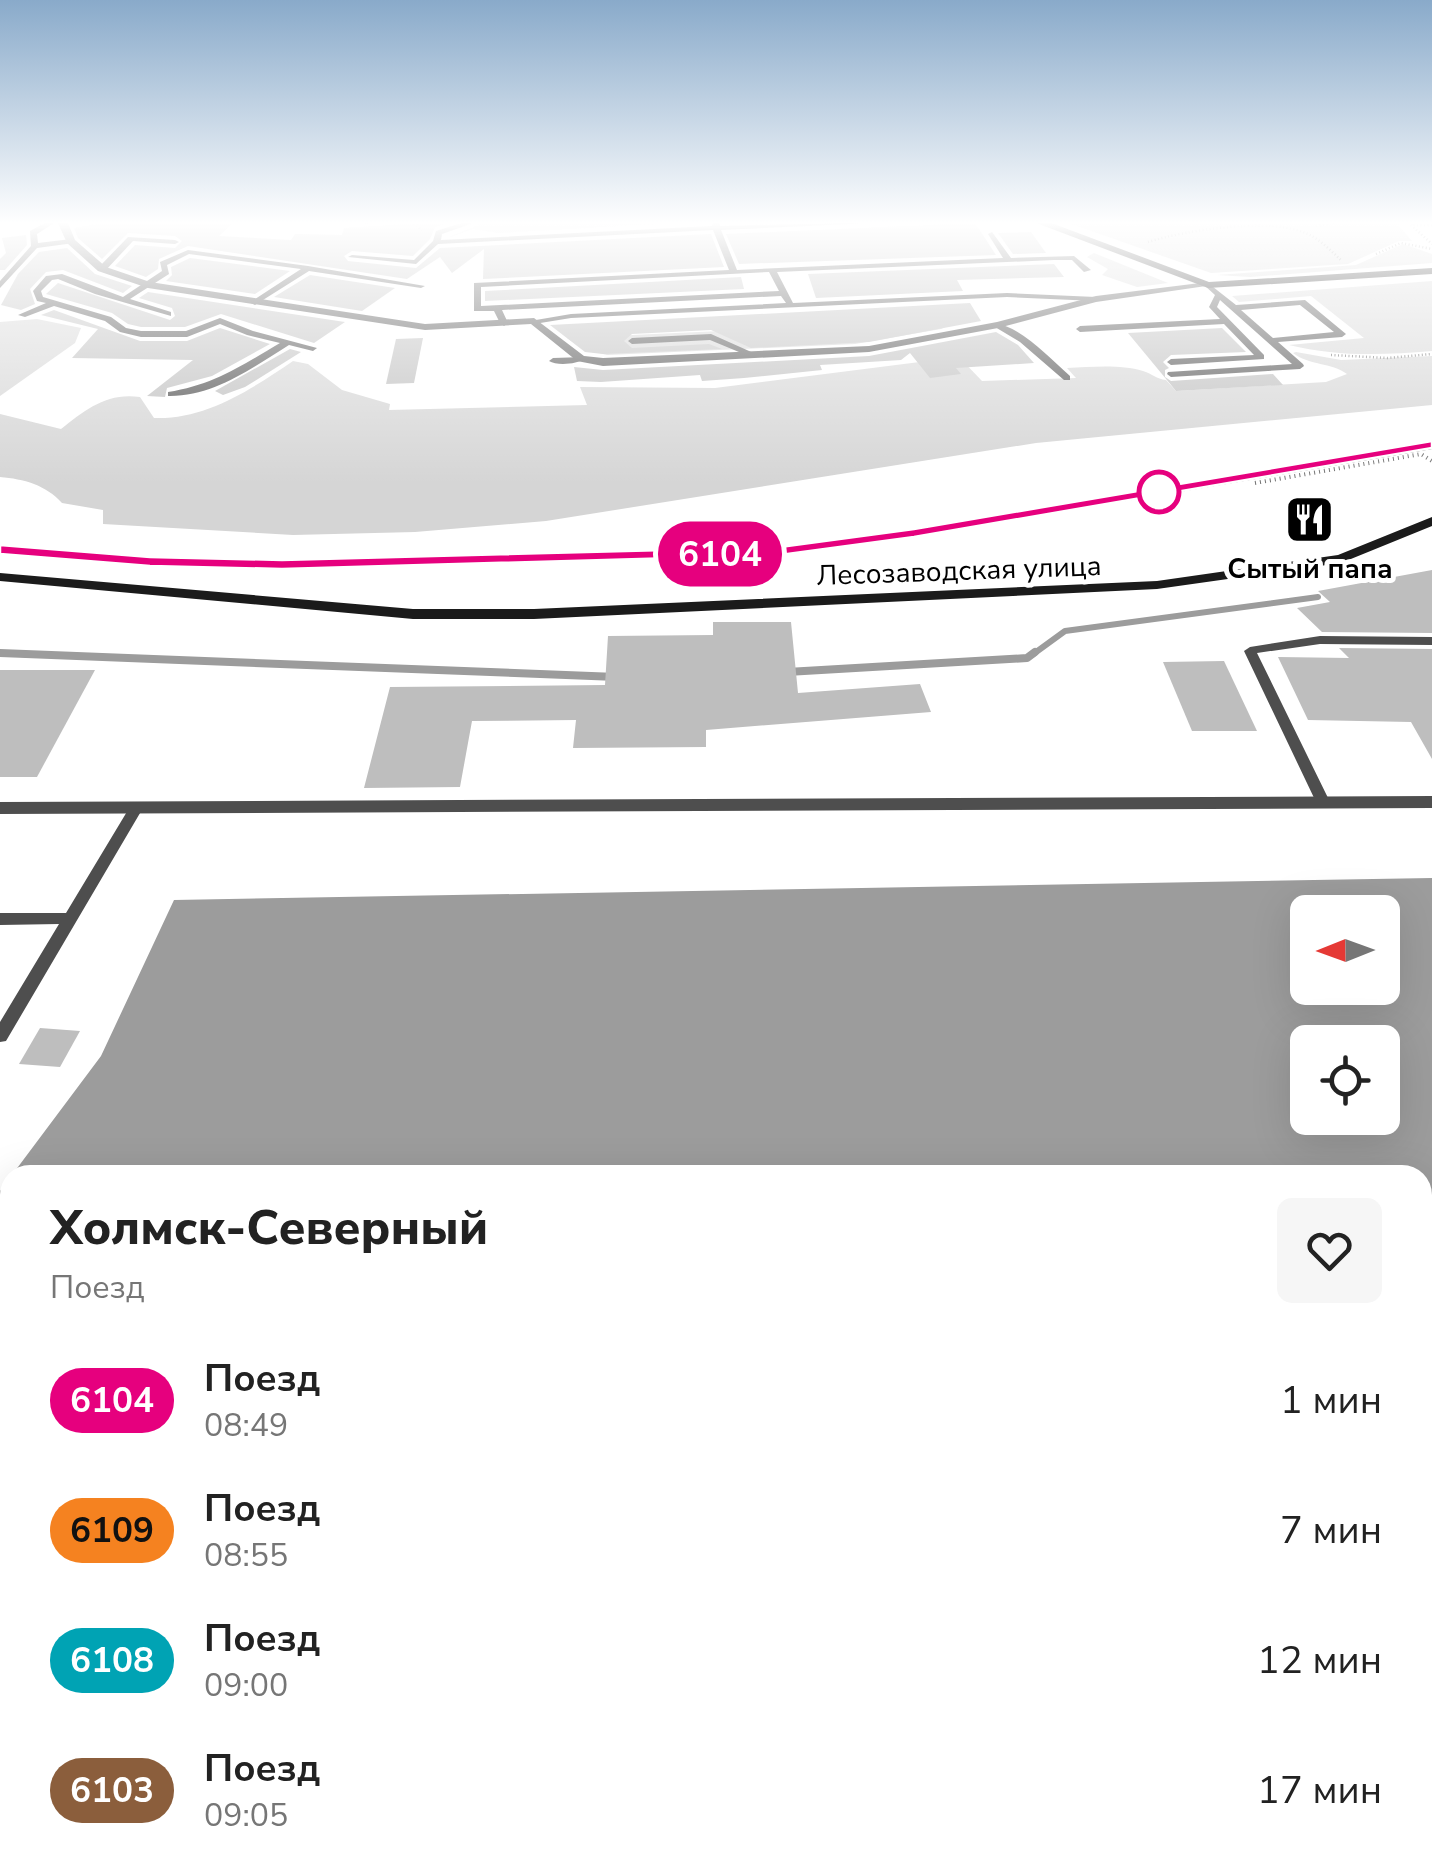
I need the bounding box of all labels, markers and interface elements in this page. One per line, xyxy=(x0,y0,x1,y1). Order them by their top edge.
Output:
unlabelled marker xyxy=(1138,471,1180,513)
restaurant icon: Сытый папа xyxy=(1284,494,1336,546)
line badge: 6104 xyxy=(650,522,790,586)
text: 6104 xyxy=(678,531,762,578)
street label: Лесозаводская улица xyxy=(816,547,1102,595)
place label: Сытый папа xyxy=(1227,550,1393,588)
north arrow xyxy=(1290,895,1400,1005)
map controls xyxy=(1290,895,1400,1135)
button: locate xyxy=(1290,1025,1400,1135)
text: Холмск-Северный xyxy=(50,1195,488,1261)
button: heart xyxy=(1277,1198,1382,1303)
text: Поезд xyxy=(50,1266,145,1309)
text: Поезд xyxy=(204,1353,320,1404)
text: 1 мин xyxy=(1280,1375,1382,1426)
text: 6104 xyxy=(70,1377,154,1424)
text: 08:49 xyxy=(204,1404,288,1447)
text: Поезд xyxy=(204,1483,320,1534)
text: 7 мин xyxy=(1280,1505,1382,1556)
text: 6109 xyxy=(70,1507,154,1554)
text: 08:55 xyxy=(204,1534,288,1577)
text: Поезд xyxy=(204,1613,320,1664)
text: 12 мин xyxy=(1257,1635,1382,1686)
text: 6108 xyxy=(70,1637,154,1684)
text: 09:00 xyxy=(204,1664,288,1707)
text: Поезд xyxy=(204,1743,320,1794)
text: 17 мин xyxy=(1257,1765,1382,1816)
text: 6103 xyxy=(70,1767,154,1814)
text: 09:05 xyxy=(204,1794,288,1837)

